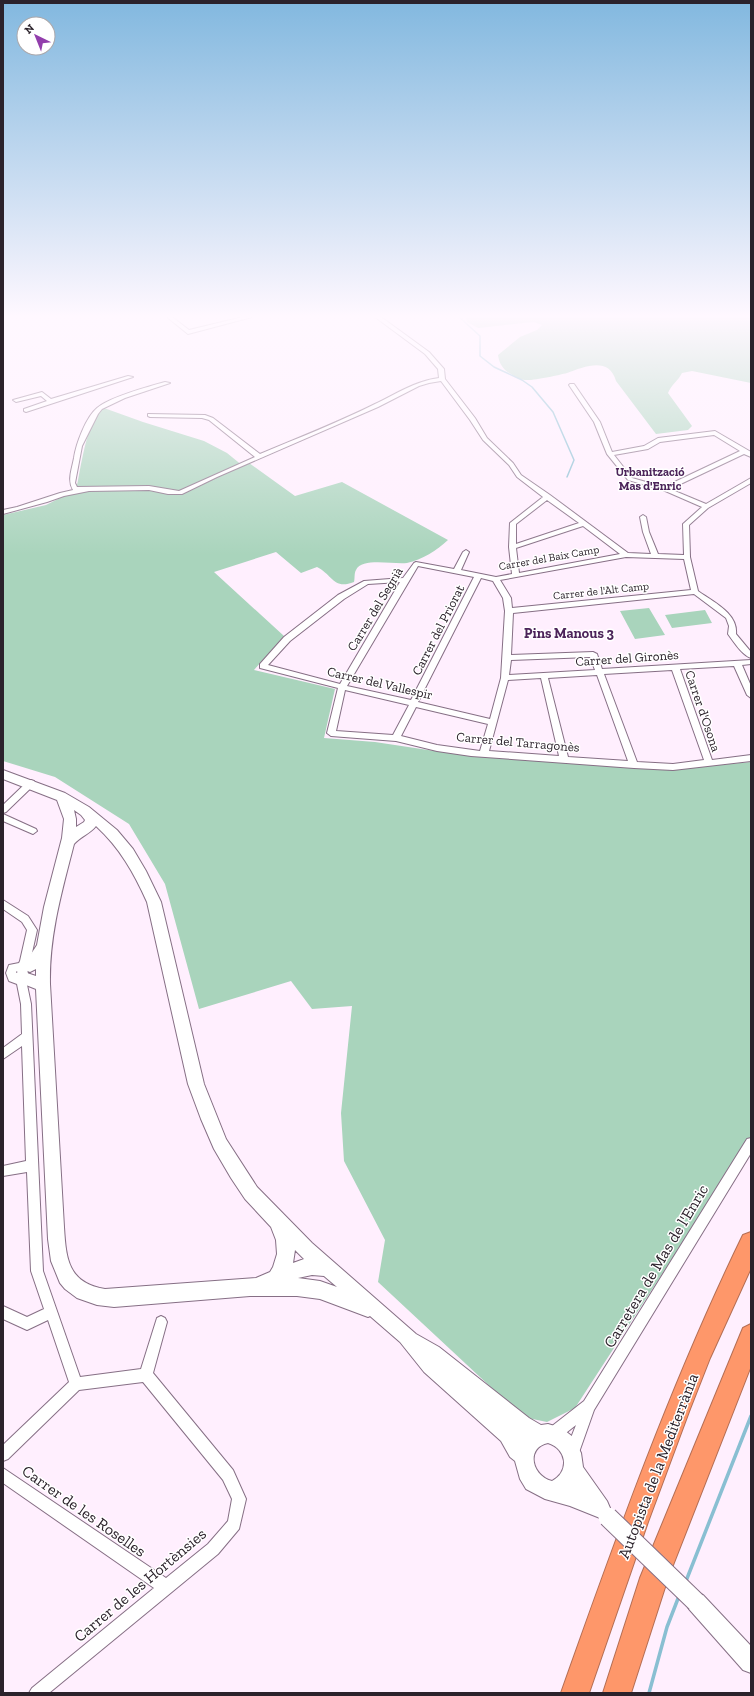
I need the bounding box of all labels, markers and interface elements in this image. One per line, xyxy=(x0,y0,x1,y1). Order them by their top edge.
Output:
north arrow xyxy=(16,16,56,56)
text: N xyxy=(22,21,37,37)
district label: Urbanització Mas d'Enric xyxy=(615,465,685,493)
street label: Carrer del Baix Camp xyxy=(498,543,600,573)
street label: Carrer del Segrià xyxy=(344,564,406,654)
street label: Carrer de l'Alt Camp xyxy=(552,580,650,602)
street label: Carrer del Priorat xyxy=(409,582,467,678)
district label: Pins Manous 3 xyxy=(524,625,614,642)
street label: Carrer del Gironès xyxy=(575,647,679,669)
street label: Carrer del Vallespir xyxy=(326,664,434,702)
street label: Carrer d'Osona xyxy=(682,668,724,754)
street label: Carrer del Tarragonès xyxy=(456,729,580,755)
street label: Carretera de Mas de l'Enric xyxy=(600,1181,712,1351)
street label: Autopista de la Mediterrània xyxy=(614,1370,702,1561)
street label: Carrer de les Roselles xyxy=(18,1461,150,1561)
street label: Carrer de les Hortènsies xyxy=(70,1524,210,1646)

